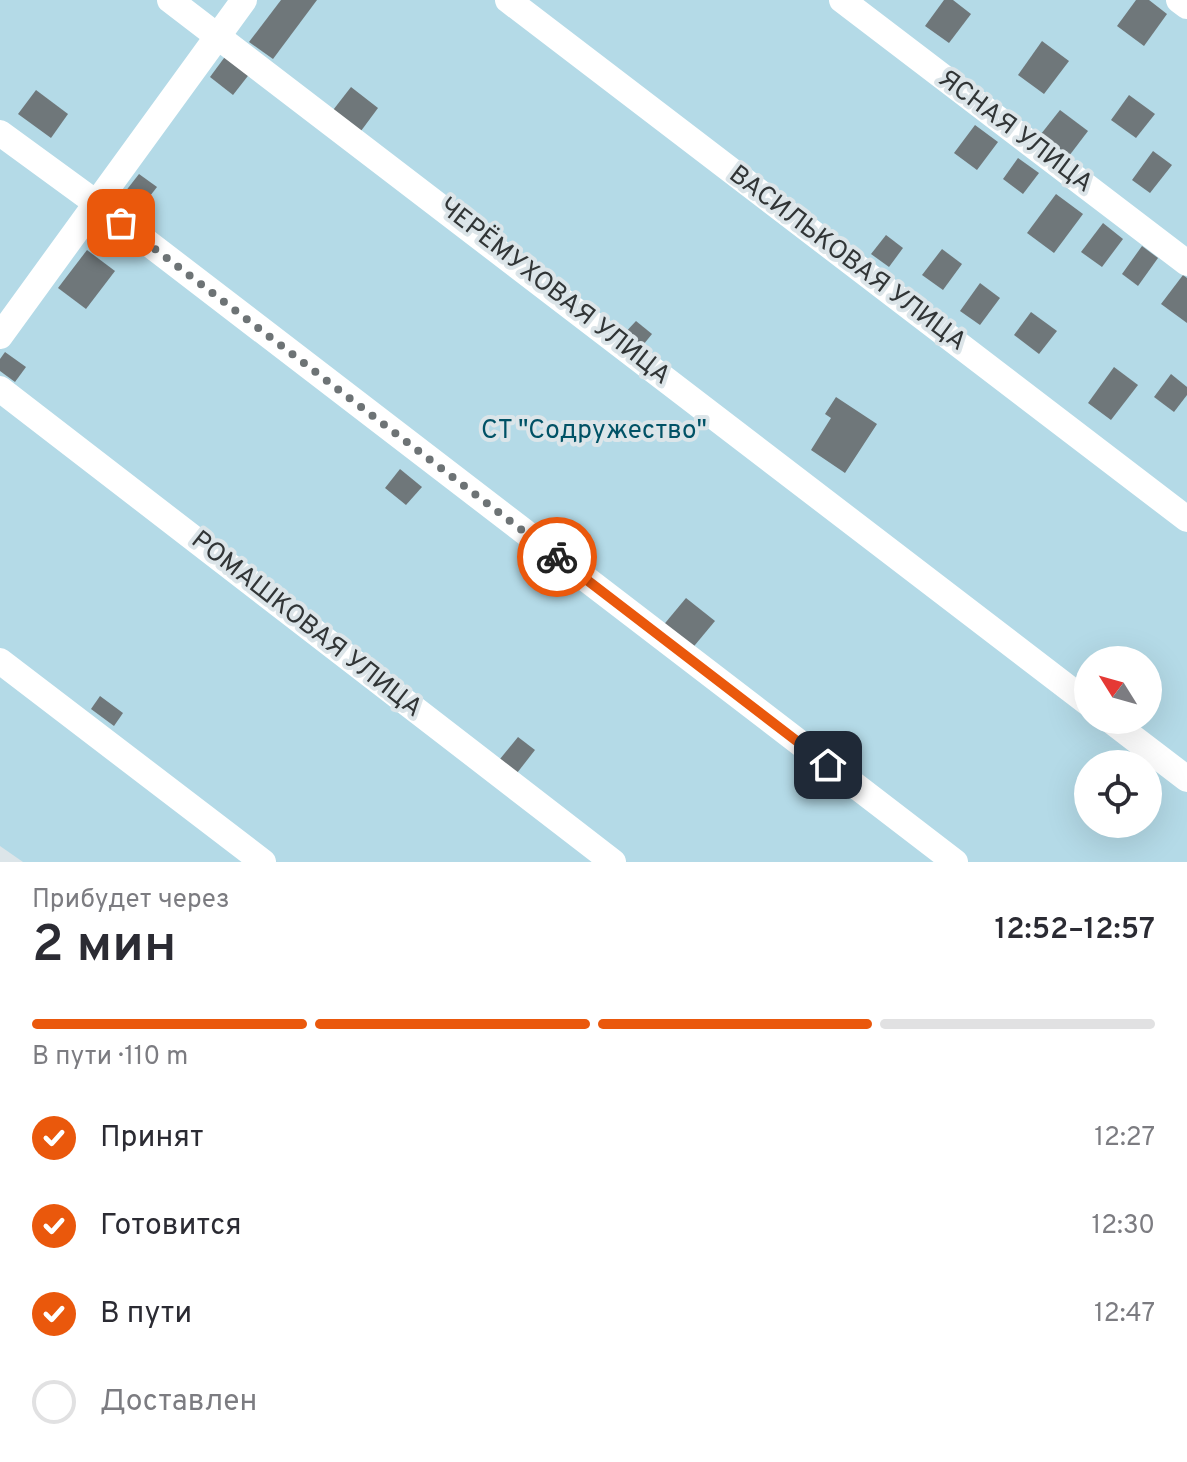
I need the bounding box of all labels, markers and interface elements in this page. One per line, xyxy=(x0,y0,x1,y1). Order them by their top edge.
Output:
street label: ЯСНАЯ УЛИЦА xyxy=(931,63,1099,201)
street label: ВАСИЛЬКОВАЯ УЛИЦА xyxy=(722,159,972,359)
pin xyxy=(87,189,155,257)
street label: ЧЕРЁМУХОВАЯ УЛИЦА xyxy=(431,190,677,393)
icon: bag xyxy=(99,201,143,245)
park label: СТ "Содружество" xyxy=(481,415,707,448)
courier xyxy=(517,517,597,597)
street label: РОМАШКОВАЯ УЛИЦА xyxy=(184,524,428,726)
icon: bike xyxy=(535,535,579,579)
north arrow xyxy=(1074,646,1162,734)
map controls xyxy=(1074,646,1162,838)
pin xyxy=(794,731,862,799)
icon: home xyxy=(806,743,850,787)
button: locate xyxy=(1074,750,1162,838)
text: Прибудет через xyxy=(32,884,230,917)
text: 12:52–12:57 xyxy=(995,912,1155,949)
text: 2 мин xyxy=(32,914,176,980)
text: В пути · 110 m xyxy=(32,1041,188,1074)
icon: check xyxy=(32,1116,76,1160)
text: Принят xyxy=(100,1120,204,1157)
text: 12:27 xyxy=(1094,1122,1155,1155)
icon: check xyxy=(32,1204,76,1248)
text: Готовится xyxy=(100,1208,242,1245)
text: 12:30 xyxy=(1091,1210,1155,1243)
icon: check xyxy=(32,1292,76,1336)
text: В пути xyxy=(100,1296,192,1333)
text: 12:47 xyxy=(1094,1298,1155,1331)
text: Доставлен xyxy=(100,1384,257,1421)

